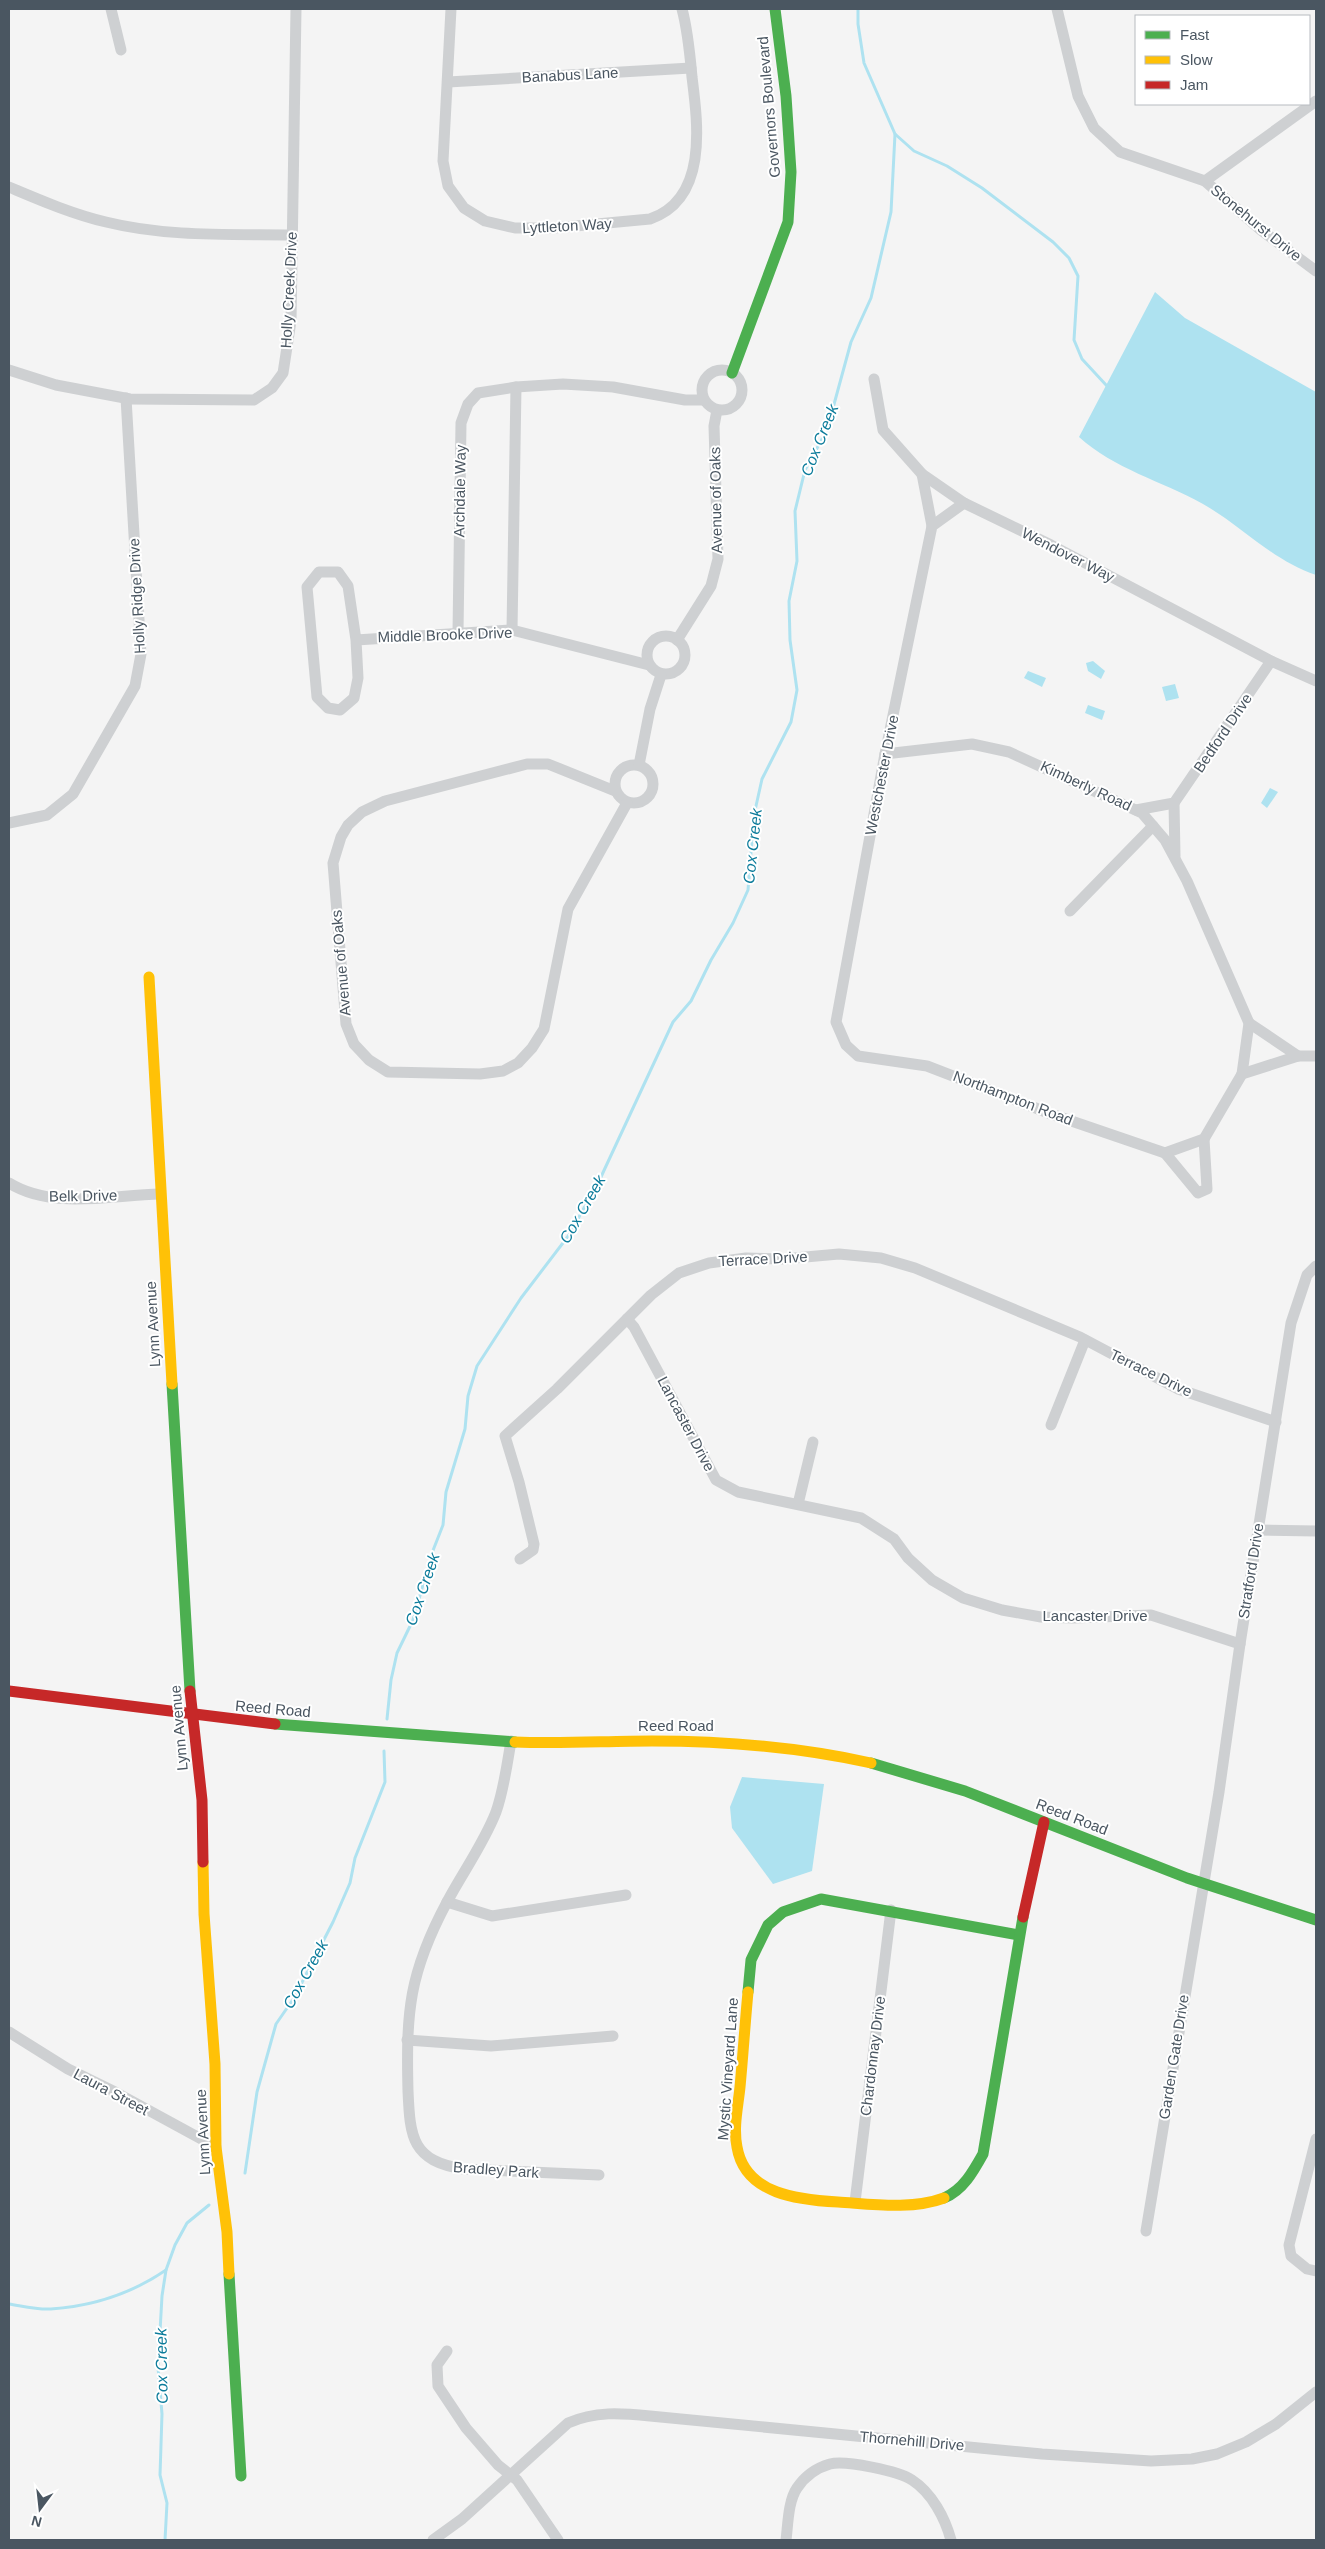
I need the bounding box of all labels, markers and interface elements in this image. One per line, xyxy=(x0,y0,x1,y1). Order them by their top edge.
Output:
legend xyxy=(1135,15,1310,105)
text: Fast xyxy=(1180,26,1210,43)
street label: Governors Boulevard xyxy=(754,36,783,178)
text: Slow xyxy=(1180,51,1213,68)
street label: Banabus Lane xyxy=(521,63,619,86)
text: Jam xyxy=(1180,76,1208,93)
street label: Stonehurst Drive xyxy=(1208,181,1305,264)
street label: Lyttleton Way xyxy=(522,215,613,236)
street label: Holly Creek Drive xyxy=(277,231,300,349)
water label: Cox Creek xyxy=(797,401,842,478)
street label: Archdale Way xyxy=(450,444,469,538)
street label: Avenue of Oaks xyxy=(706,447,725,553)
street label: Wendover Way xyxy=(1019,524,1118,585)
street label: Holly Ridge Drive xyxy=(125,538,148,654)
street label: Middle Brooke Drive xyxy=(377,624,513,645)
street label: Bedford Drive xyxy=(1190,690,1255,775)
street label: Westchester Drive xyxy=(862,713,902,837)
street label: Kimberly Road xyxy=(1038,757,1134,814)
water label: Cox Creek xyxy=(740,807,765,885)
street label: Avenue of Oaks xyxy=(327,909,354,1017)
street label: Northampton Road xyxy=(951,1067,1075,1128)
water label: Cox Creek xyxy=(556,1171,609,1246)
street label: Belk Drive xyxy=(49,1186,117,1205)
street label: Terrace Drive xyxy=(718,1248,808,1269)
street label: Lynn Avenue xyxy=(142,1281,163,1367)
street label: Terrace Drive xyxy=(1107,1345,1195,1400)
street label: Lancaster Drive xyxy=(654,1373,719,1474)
street label: Stratford Drive xyxy=(1235,1522,1266,1620)
water label: Cox Creek xyxy=(402,1550,443,1628)
street label: Lancaster Drive xyxy=(1042,1607,1148,1624)
street label: Lynn Avenue xyxy=(166,1685,191,1772)
street label: Reed Road xyxy=(235,1697,312,1720)
street label: Reed Road xyxy=(638,1717,714,1734)
street label: Reed Road xyxy=(1034,1795,1111,1838)
water label: Cox Creek xyxy=(280,1936,332,2011)
street label: Garden Gate Drive xyxy=(1155,1993,1192,2120)
street label: Chardonnay Drive xyxy=(857,1995,888,2117)
street label: Mystic Vineyard Lane xyxy=(714,1997,741,2141)
street label: Laura Street xyxy=(71,2065,152,2119)
street label: Lynn Avenue xyxy=(192,2089,213,2175)
street label: Bradley Park xyxy=(453,2158,540,2181)
water label: Cox Creek xyxy=(152,2327,171,2404)
street label: Thornehill Drive xyxy=(859,2427,965,2454)
north arrow xyxy=(15,2484,65,2534)
text: N xyxy=(30,2513,44,2531)

